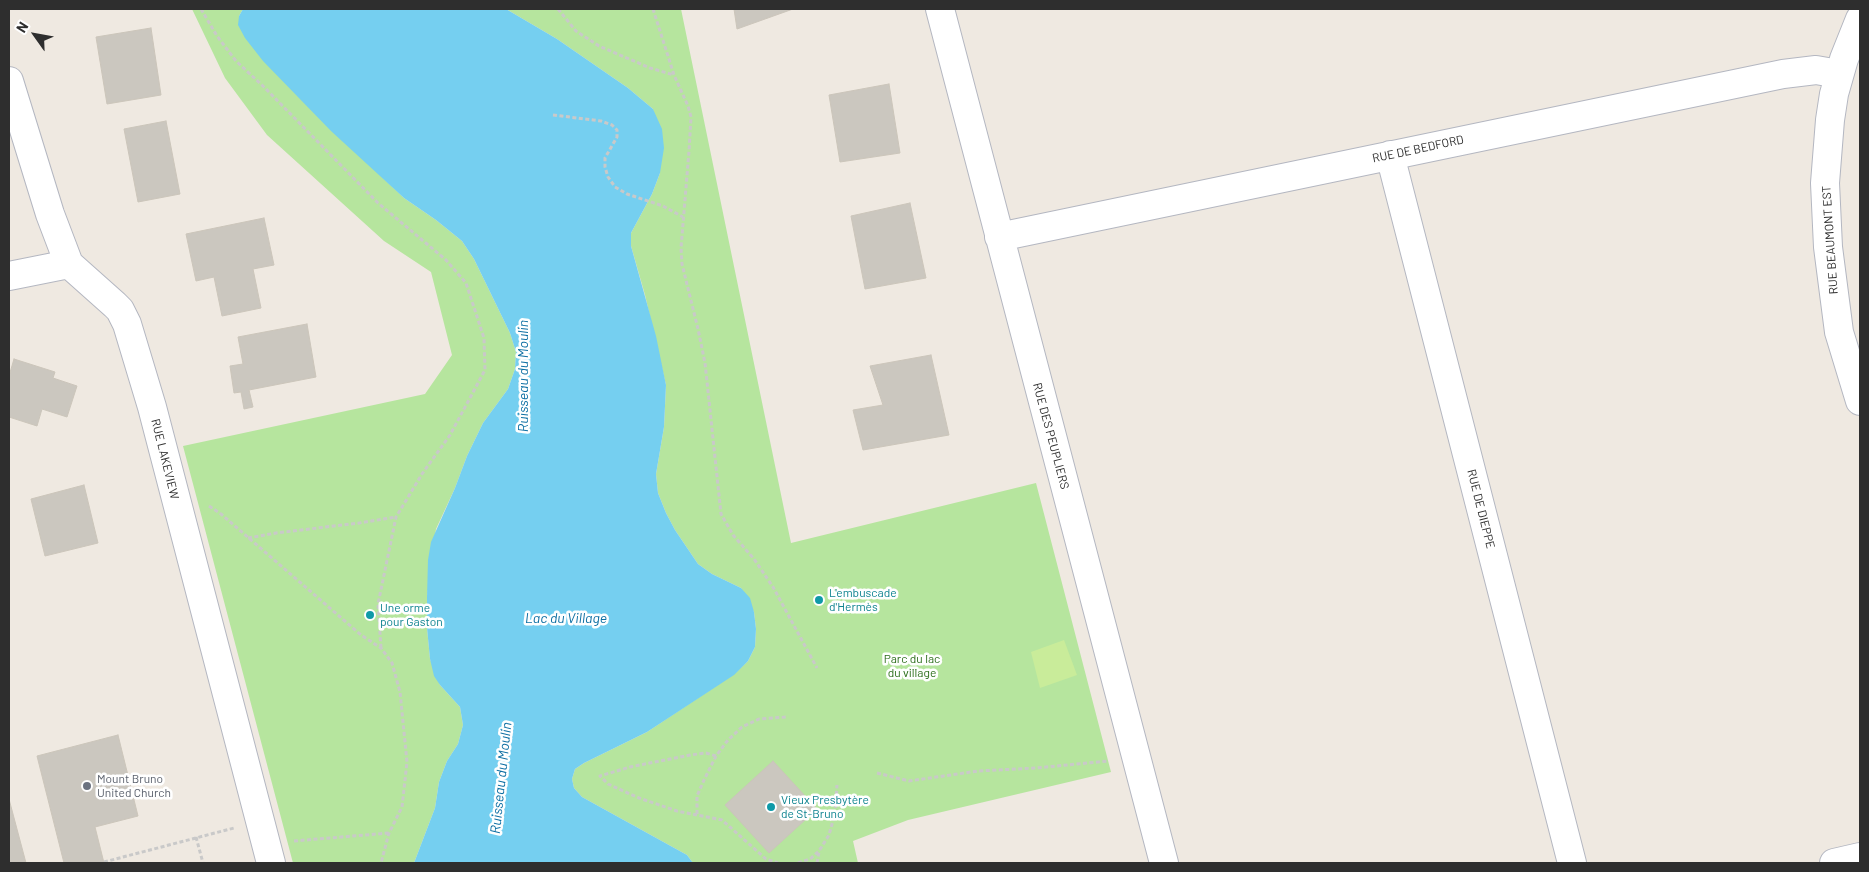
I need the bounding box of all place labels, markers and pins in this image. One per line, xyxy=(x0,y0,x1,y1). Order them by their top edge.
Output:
place label: L'embuscade d'Hermès xyxy=(829,586,897,614)
marker: L'embuscade d'Hermès xyxy=(813,594,825,606)
place label: Une orme pour Gaston xyxy=(380,601,443,629)
marker: Une orme pour Gaston xyxy=(364,609,376,621)
place label: Mount Bruno United Church xyxy=(97,772,171,800)
marker: Mount Bruno United Church xyxy=(81,780,93,792)
place label: Vieux Presbytère de St-Bruno xyxy=(781,793,869,821)
marker: Vieux Presbytère de St-Bruno xyxy=(765,801,777,813)

